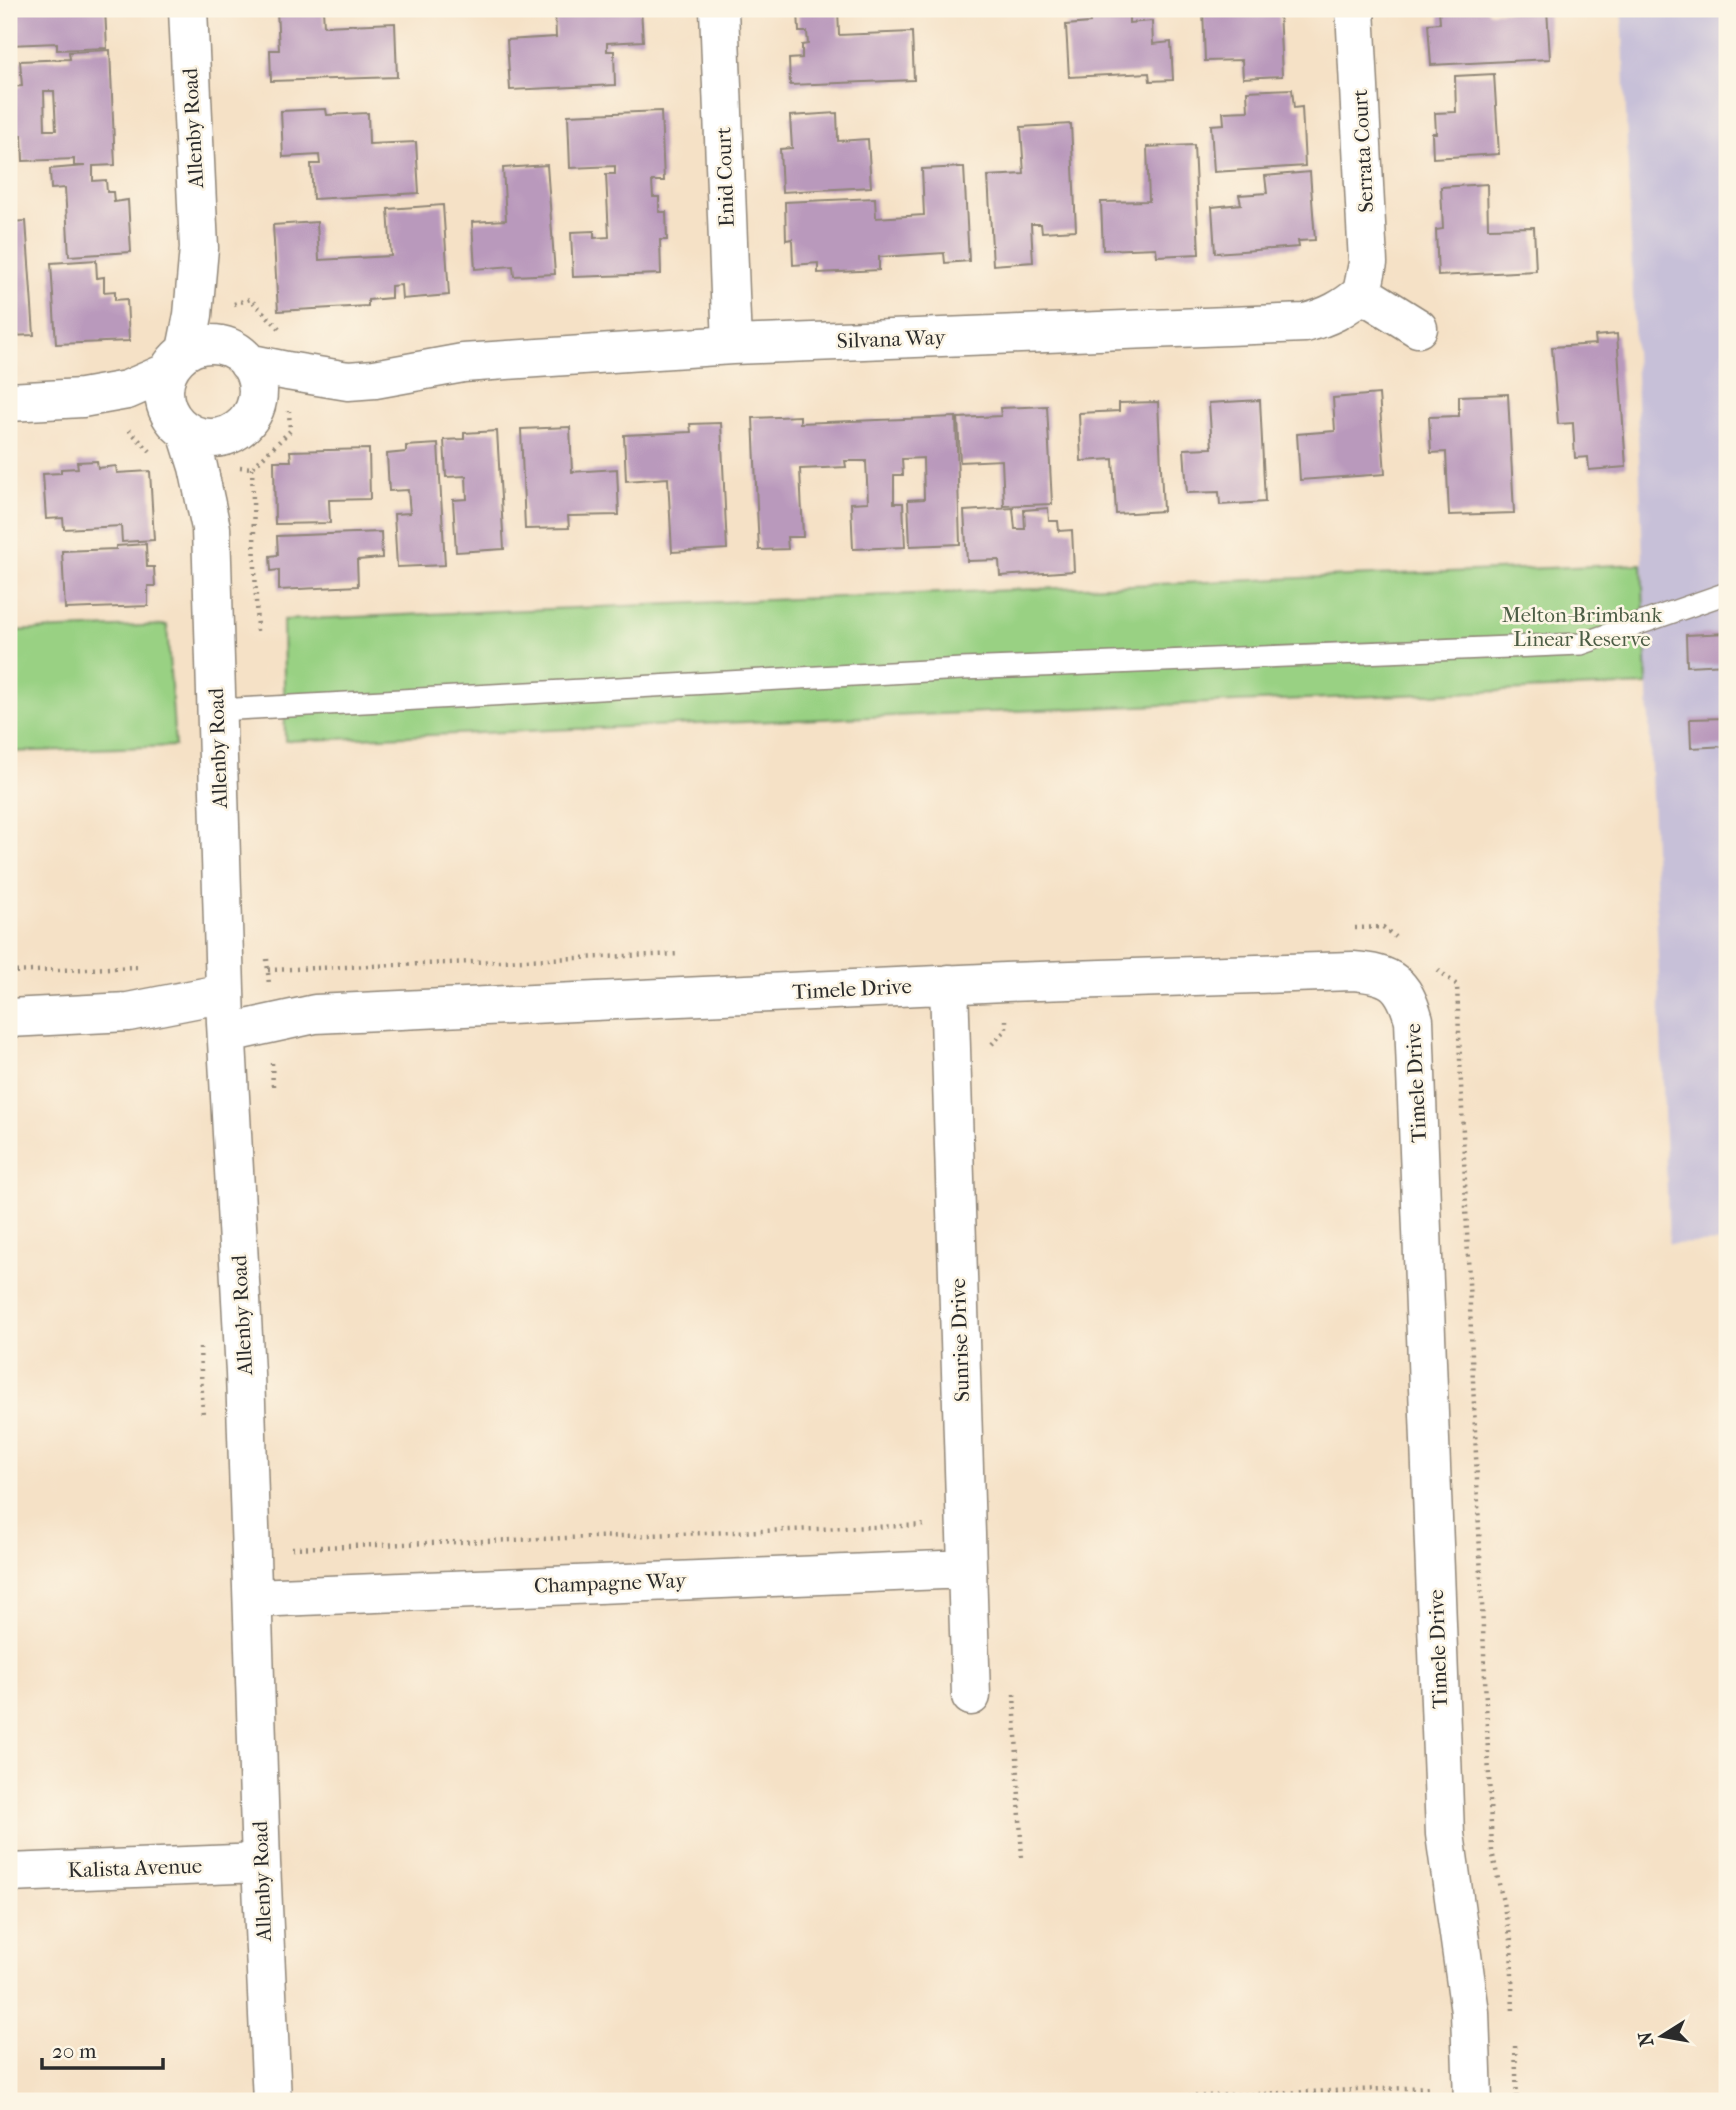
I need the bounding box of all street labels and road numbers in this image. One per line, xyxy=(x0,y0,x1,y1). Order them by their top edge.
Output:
street label: Allenby Road xyxy=(178,67,208,190)
street label: Serrata Court xyxy=(1348,88,1378,213)
street label: Enid Court xyxy=(711,126,739,227)
street label: Silvana Way xyxy=(836,325,947,353)
street label: Allenby Road xyxy=(204,687,232,810)
street label: Timele Drive xyxy=(792,974,912,1004)
street label: Timele Drive xyxy=(1401,1023,1431,1143)
street label: Allenby Road xyxy=(227,1254,257,1377)
street label: Sunrise Drive xyxy=(946,1278,974,1402)
street label: Champagne Way xyxy=(534,1568,687,1598)
street label: Timele Drive xyxy=(1424,1589,1452,1709)
street label: Allenby Road xyxy=(248,1820,276,1943)
street label: Kalista Avenue xyxy=(67,1854,203,1882)

